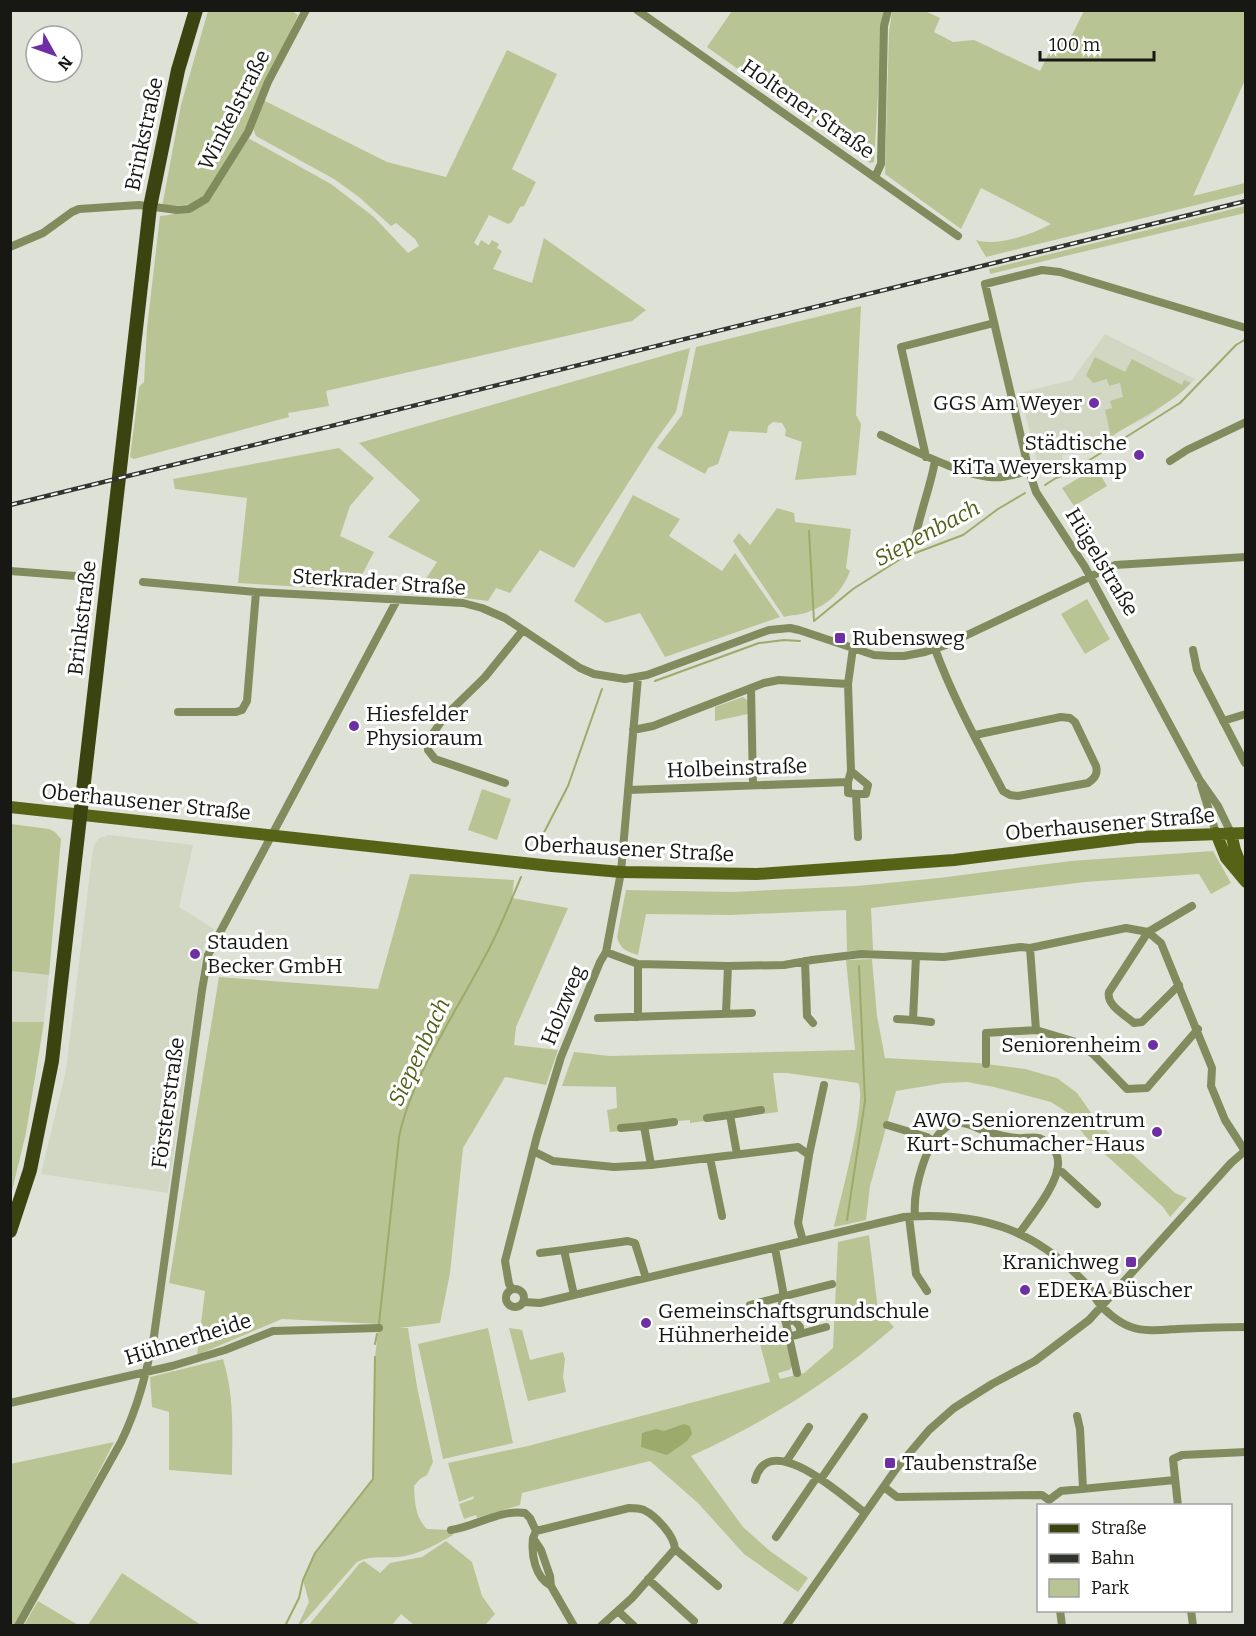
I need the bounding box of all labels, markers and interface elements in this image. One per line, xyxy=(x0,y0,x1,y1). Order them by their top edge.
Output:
north arrow xyxy=(24,24,84,84)
scale bar xyxy=(1040,24,1154,62)
text: 100 m xyxy=(1049,34,1100,56)
street label: Winkelstraße xyxy=(193,46,275,174)
text: N xyxy=(54,52,76,74)
street label: Holtener Straße xyxy=(736,53,880,165)
street label: Brinkstraße xyxy=(119,75,169,193)
place label: GGS Am Weyer xyxy=(933,390,1082,416)
marker: GGS Am Weyer xyxy=(1087,396,1101,410)
place label: Städtische KiTa Weyerskamp xyxy=(952,430,1127,480)
marker: Städtische KiTa Weyerskamp xyxy=(1132,448,1146,462)
water label: Siepenbach xyxy=(870,494,984,572)
street label: Hügelstraße xyxy=(1060,503,1144,621)
street label: Brinkstraße xyxy=(62,559,102,677)
street label: Sterkrader Straße xyxy=(291,563,467,601)
place label: Rubensweg xyxy=(852,625,965,651)
marker: Rubensweg xyxy=(833,631,847,645)
place label: Hiesfelder Physioraum xyxy=(366,701,483,751)
marker: Hiesfelder Physioraum xyxy=(347,719,361,733)
street label: Holbeinstraße xyxy=(666,753,808,783)
street label: Oberhausener Straße xyxy=(40,778,252,826)
street label: Oberhausener Straße xyxy=(1004,802,1216,846)
street label: Oberhausener Straße xyxy=(523,831,735,867)
place label: Stauden Becker GmbH xyxy=(207,929,343,979)
marker: Stauden Becker GmbH xyxy=(188,947,202,961)
street label: Holzweg xyxy=(535,961,591,1049)
water label: Siepenbach xyxy=(382,994,456,1110)
place label: Seniorenheim xyxy=(1001,1032,1141,1058)
street label: Försterstraße xyxy=(146,1036,190,1170)
marker: Seniorenheim xyxy=(1146,1038,1160,1052)
place label: AWO-Seniorenzentrum Kurt-Schumacher-Haus xyxy=(906,1107,1145,1157)
marker: AWO-Seniorenzentrum Kurt-Schumacher-Haus xyxy=(1150,1125,1164,1139)
place label: Kranichweg xyxy=(1002,1249,1119,1275)
marker: Kranichweg xyxy=(1124,1255,1138,1269)
place label: EDEKA Büscher xyxy=(1037,1277,1192,1303)
marker: EDEKA Büscher xyxy=(1018,1283,1032,1297)
place label: Gemeinschaftsgrundschule Hühnerheide xyxy=(658,1298,929,1348)
street label: Hühnerheide xyxy=(121,1307,255,1371)
marker: Gemeinschaftsgrundschule Hühnerheide xyxy=(639,1316,653,1330)
place label: Taubenstraße xyxy=(902,1450,1037,1476)
marker: Taubenstraße xyxy=(883,1456,897,1470)
legend xyxy=(1037,1504,1232,1612)
text: Straße xyxy=(1091,1517,1147,1539)
text: Bahn xyxy=(1091,1547,1135,1569)
text: Park xyxy=(1091,1577,1130,1599)

